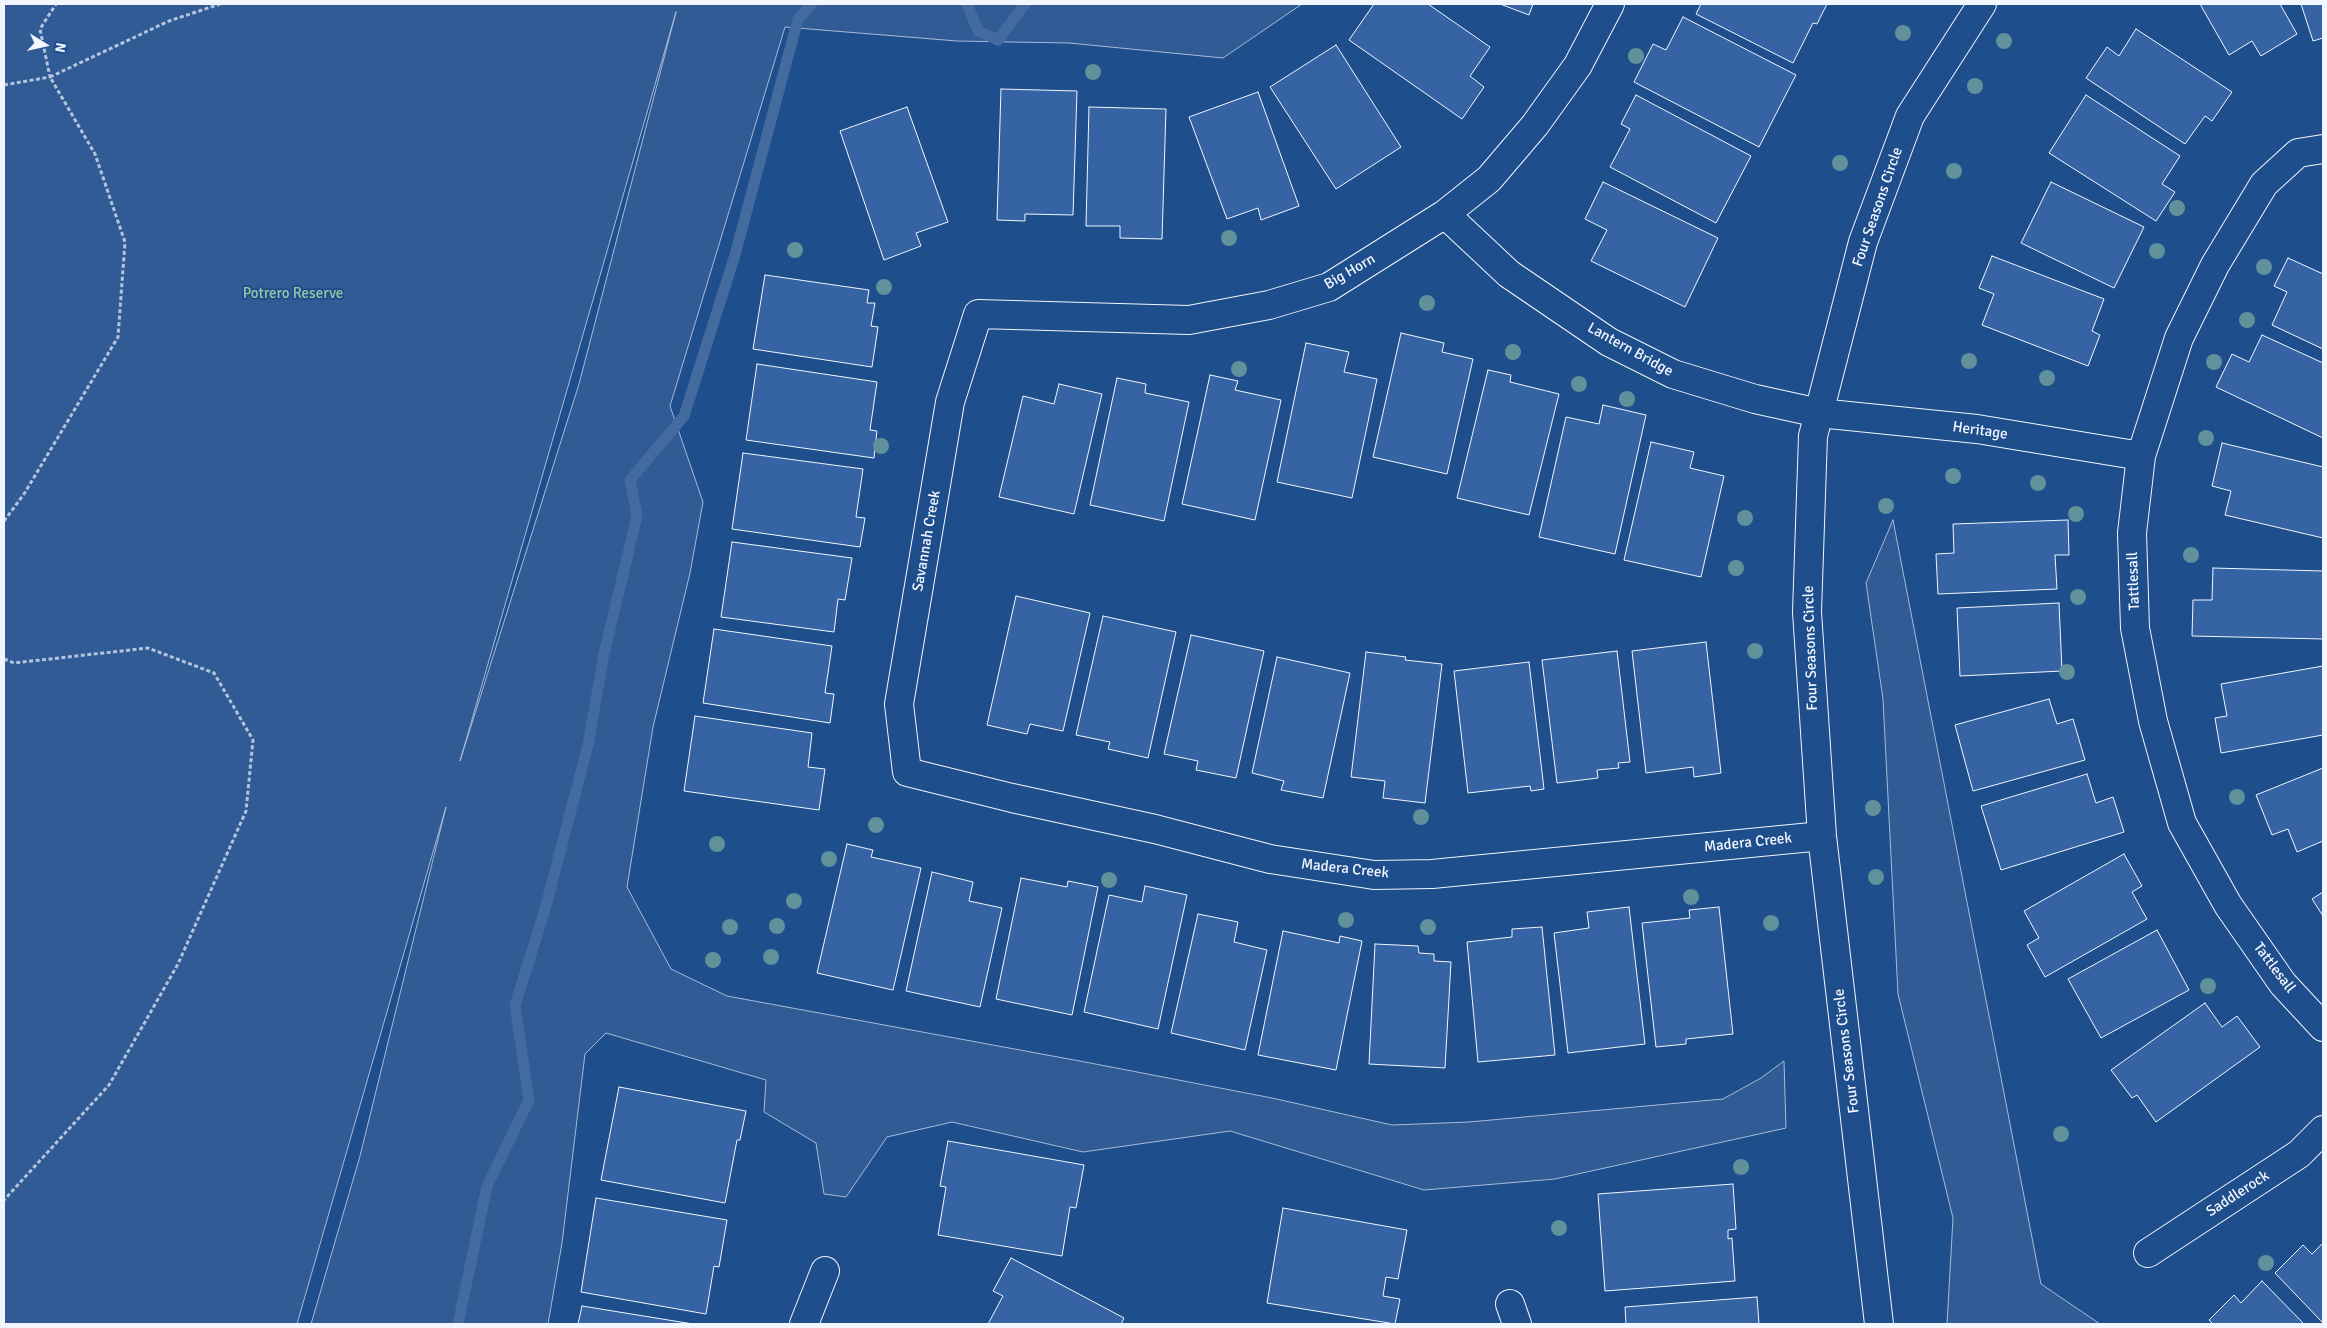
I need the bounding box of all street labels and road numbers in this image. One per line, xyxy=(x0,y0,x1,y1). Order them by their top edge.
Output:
street label: Four Seasons Circle xyxy=(1849,145,1907,269)
street label: Big Horn xyxy=(1321,250,1379,294)
street label: Lantern Bridge xyxy=(1584,319,1676,381)
street label: Heritage xyxy=(1951,418,2009,444)
street label: Savannah Creek xyxy=(909,489,945,593)
street label: Tattlesall xyxy=(2124,551,2144,611)
street label: Four Seasons Circle xyxy=(1800,585,1822,711)
street label: Madera Creek xyxy=(1703,829,1793,857)
street label: Madera Creek xyxy=(1300,855,1390,883)
street label: Tattlesall xyxy=(2249,939,2299,997)
street label: Four Seasons Circle xyxy=(1830,988,1864,1114)
street label: Saddlerock xyxy=(2203,1167,2273,1221)

